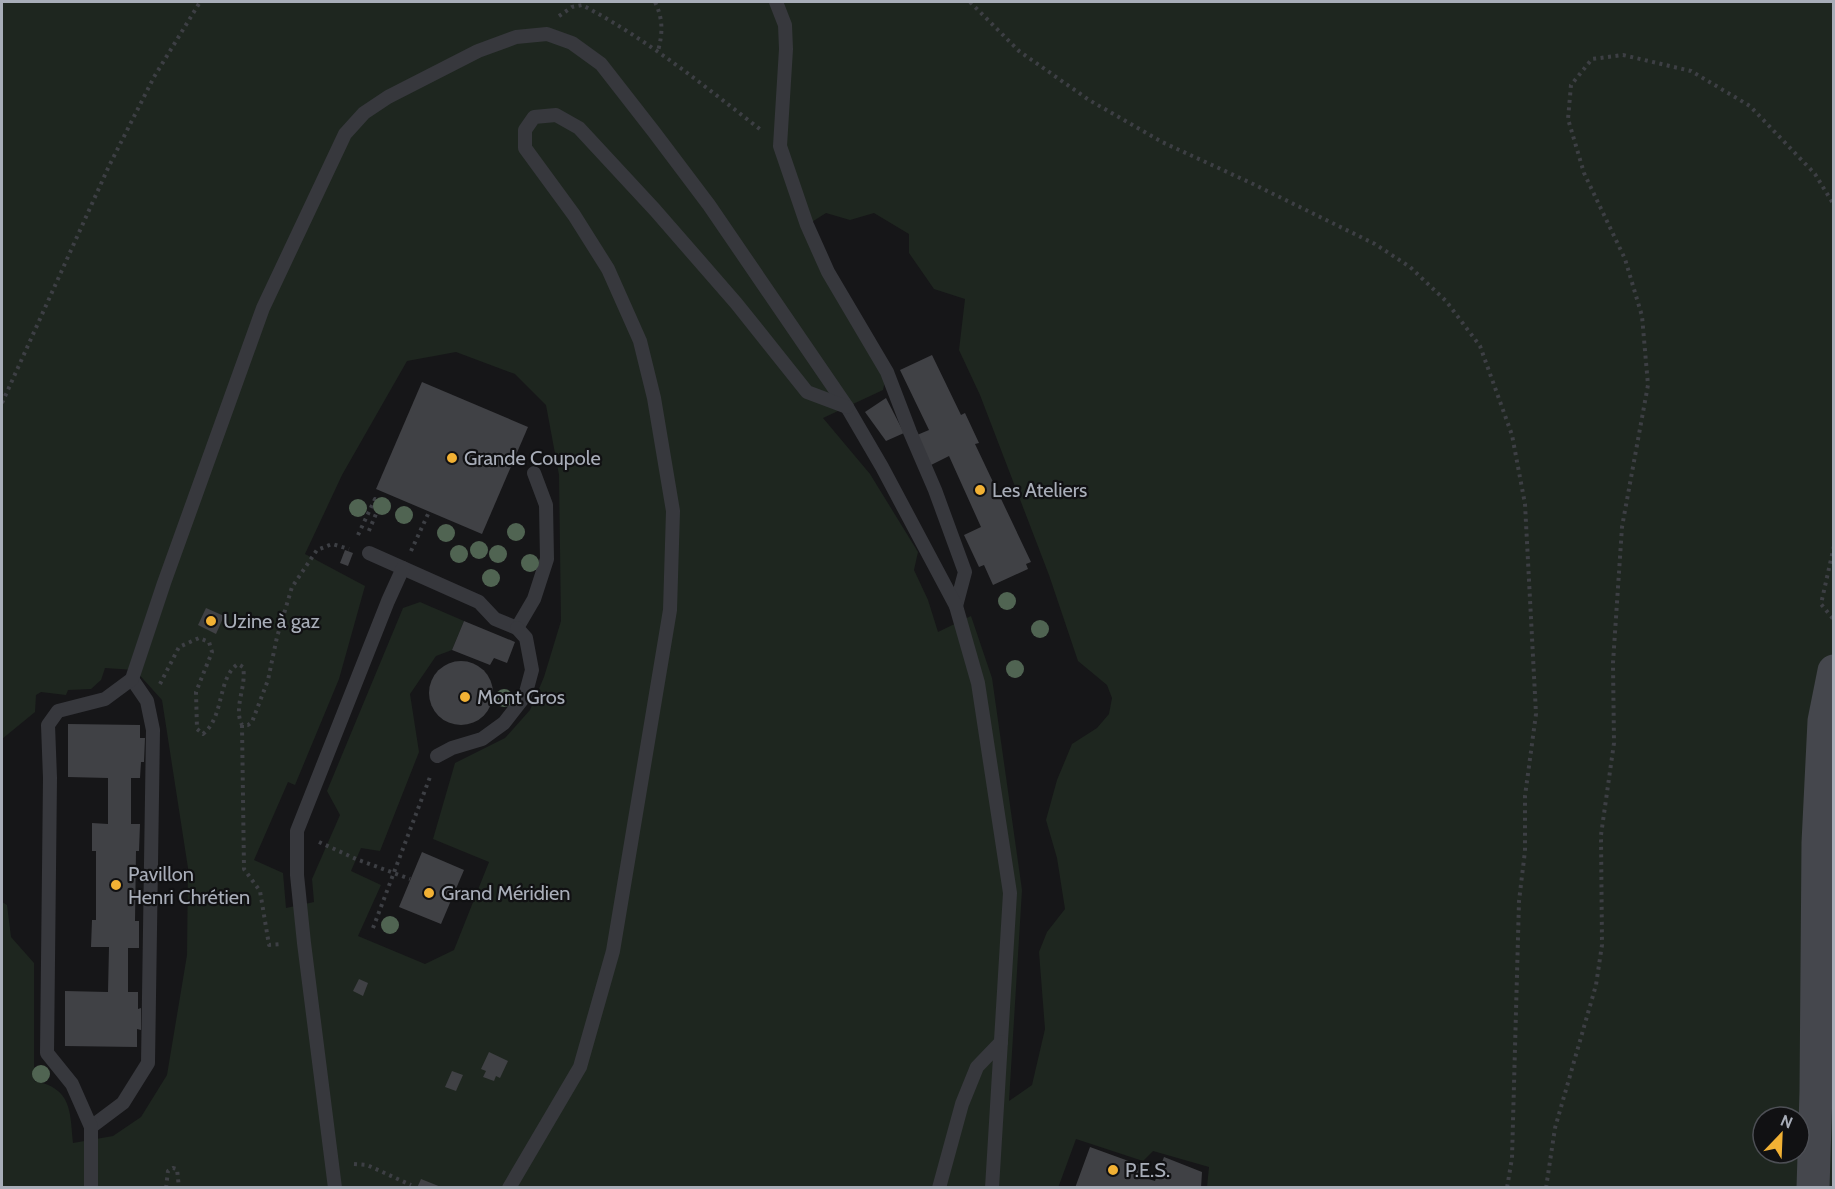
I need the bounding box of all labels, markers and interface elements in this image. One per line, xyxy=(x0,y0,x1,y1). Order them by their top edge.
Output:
place label: Grande Coupole xyxy=(464,446,601,470)
marker: Grande Coupole xyxy=(445,451,459,465)
place label: Les Ateliers xyxy=(992,478,1087,502)
marker: Les Ateliers xyxy=(973,483,987,497)
place label: Uzine à gaz xyxy=(223,609,320,633)
marker: Uzine à gaz xyxy=(204,614,218,628)
place label: Mont Gros xyxy=(477,685,565,709)
marker: Mont Gros xyxy=(458,690,472,704)
place label: Pavillon Henri Chrétien xyxy=(128,862,250,909)
marker: Pavillon Henri Chrétien xyxy=(109,878,123,892)
place label: Grand Méridien xyxy=(441,881,570,905)
marker: Grand Méridien xyxy=(422,886,436,900)
north arrow xyxy=(1751,1105,1811,1165)
text: N xyxy=(1778,1111,1796,1133)
place label: P.E.S. xyxy=(1125,1158,1170,1182)
marker: P.E.S. xyxy=(1106,1163,1120,1177)

